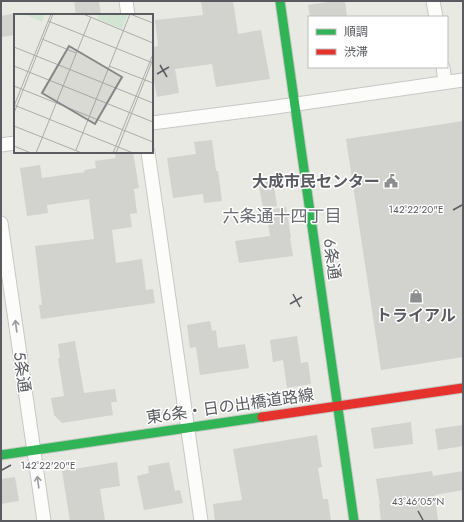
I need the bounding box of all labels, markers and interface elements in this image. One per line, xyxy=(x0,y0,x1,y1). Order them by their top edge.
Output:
inset map xyxy=(14,14,153,153)
legend xyxy=(308,16,448,68)
text: 順調 xyxy=(344,23,368,41)
text: 渋滞 xyxy=(344,43,368,61)
place label: 大成市民センター xyxy=(252,170,380,193)
public building icon: 大成市民センター xyxy=(383,173,399,189)
text: 142°22'20"E xyxy=(389,202,443,217)
district label: 六条通十四丁目 xyxy=(223,204,342,228)
street label: 6条通 xyxy=(318,237,346,281)
shop icon: トライアル xyxy=(408,288,424,304)
place label: トライアル xyxy=(376,304,456,327)
one-way arrow xyxy=(12,320,20,333)
street label: 5条通 xyxy=(8,350,36,394)
street label: 東6条・日の出橋道路線 xyxy=(145,383,315,429)
text: 142°22'20"E xyxy=(21,458,75,473)
one-way arrow xyxy=(34,476,42,489)
text: 43°46'05"N xyxy=(392,494,444,509)

